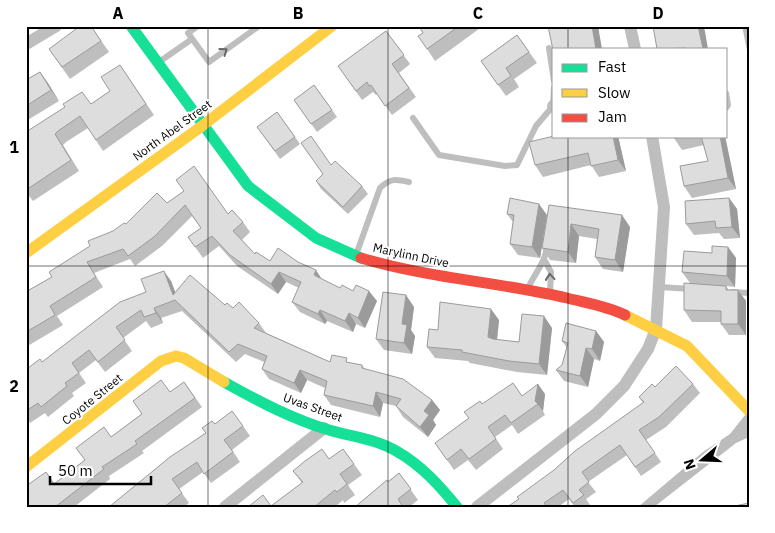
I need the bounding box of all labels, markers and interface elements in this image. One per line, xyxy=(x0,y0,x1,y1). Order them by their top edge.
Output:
text: A xyxy=(113,3,124,23)
text: B xyxy=(293,3,304,23)
text: C xyxy=(473,3,483,23)
text: D xyxy=(652,3,664,23)
legend xyxy=(552,48,728,138)
one-way arrow xyxy=(218,49,227,57)
text: Fast xyxy=(598,57,626,76)
text: Slow xyxy=(598,83,631,102)
street label: North Abel Street xyxy=(130,96,214,164)
text: Jam xyxy=(598,107,627,126)
text: 1 xyxy=(9,137,19,157)
street label: Marylinn Drive xyxy=(372,240,451,270)
one-way arrow xyxy=(544,273,555,281)
street label: Coyote Street xyxy=(59,370,125,428)
text: 2 xyxy=(9,376,19,396)
street label: Uvas Street xyxy=(281,389,345,425)
north arrow xyxy=(678,436,728,486)
scale bar xyxy=(50,453,151,485)
text: N xyxy=(680,457,700,472)
text: 50 m xyxy=(58,461,93,480)

